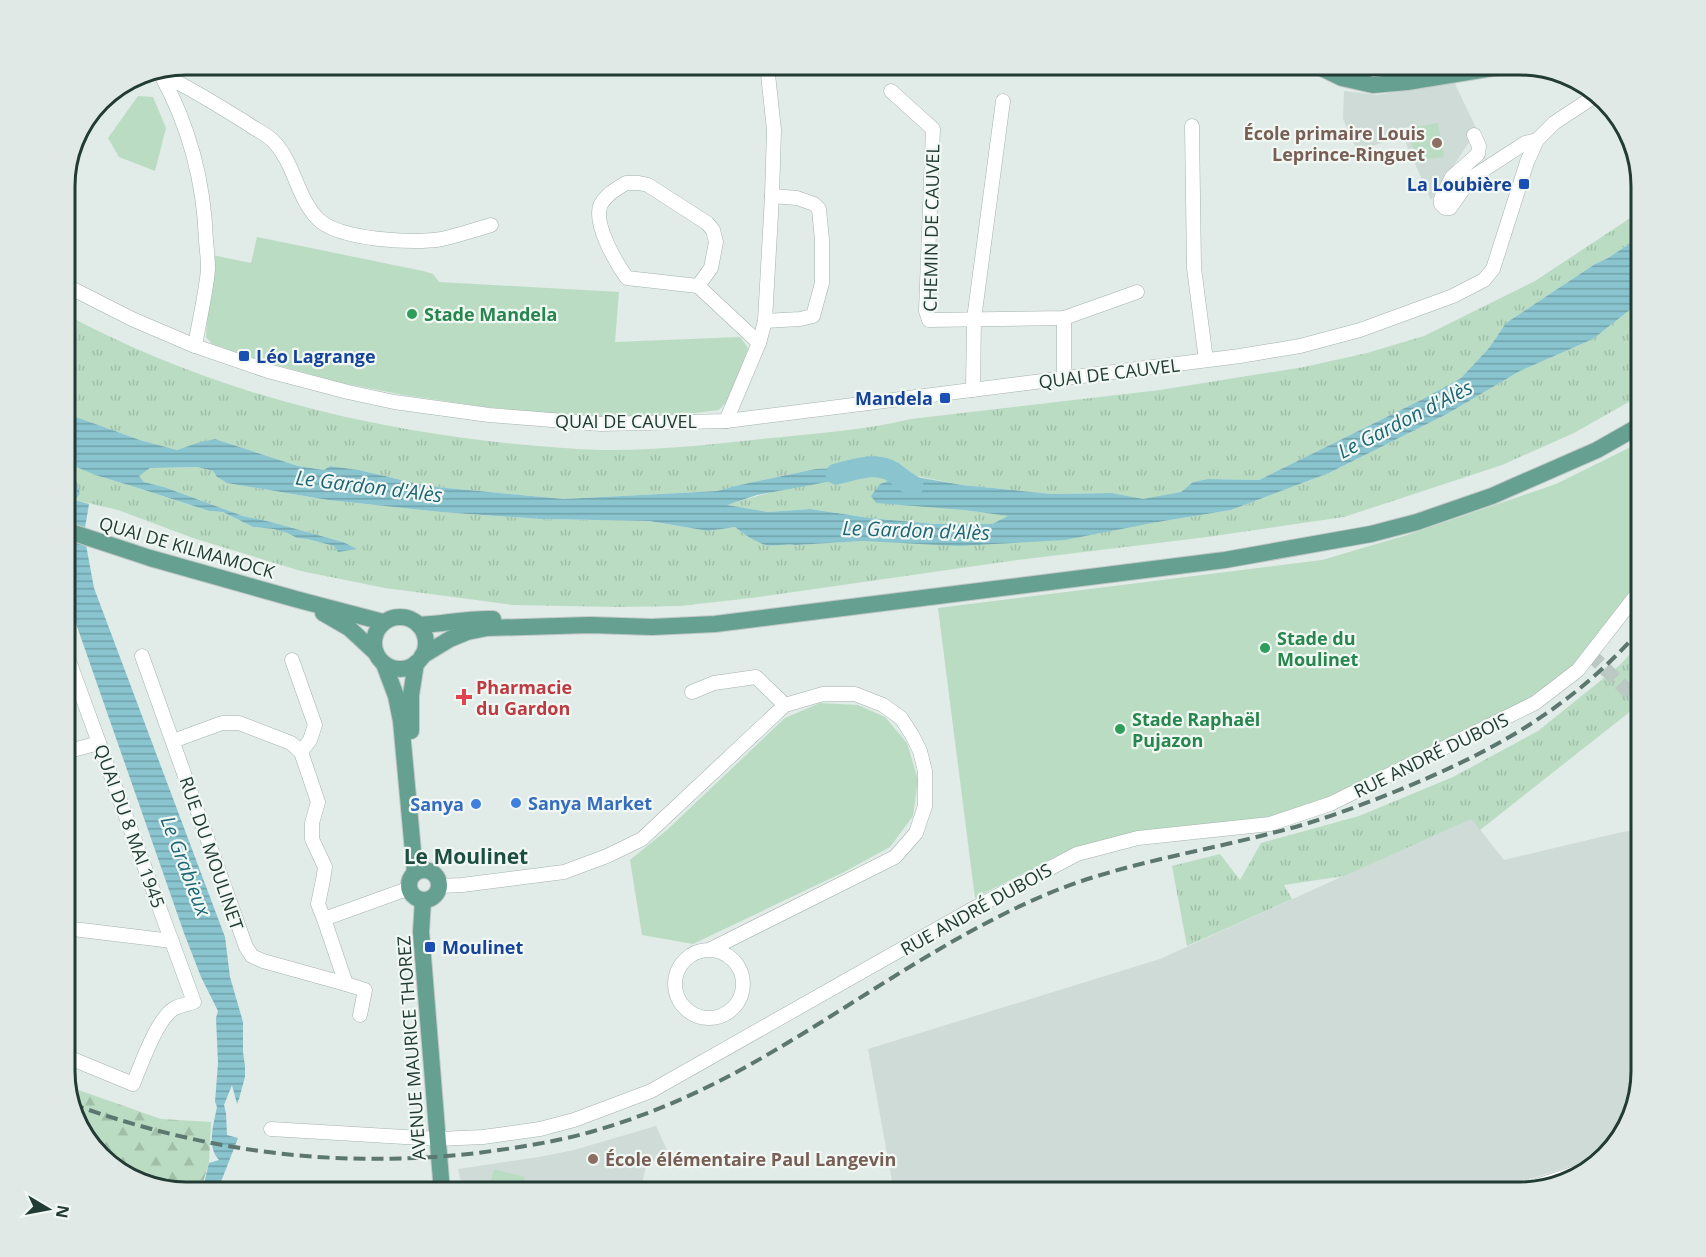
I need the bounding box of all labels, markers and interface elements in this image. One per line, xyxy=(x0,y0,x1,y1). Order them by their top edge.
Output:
place label: École primaire Louis Leprince-Ringuet xyxy=(1244,121,1425,166)
marker: École primaire Louis Leprince-Ringuet xyxy=(1430,136,1444,150)
street label: CHEMIN DE CAUVEL xyxy=(918,144,944,312)
place label: La Loubière xyxy=(1407,172,1512,196)
marker: La Loubière xyxy=(1517,177,1531,191)
place label: Stade Mandela xyxy=(424,302,557,326)
marker: Stade Mandela xyxy=(405,307,419,321)
place label: Léo Lagrange xyxy=(256,344,376,368)
marker: Léo Lagrange xyxy=(237,349,251,363)
street label: QUAI DE CAUVEL xyxy=(1037,352,1181,394)
water label: Le Gardon d'Alès xyxy=(1333,373,1477,465)
place label: Mandela xyxy=(855,386,933,410)
marker: Mandela xyxy=(938,391,952,405)
street label: QUAI DE CAUVEL xyxy=(555,409,697,433)
water label: Le Gardon d'Alès xyxy=(294,464,444,508)
street label: QUAI DE KILMAMOCK xyxy=(96,510,278,584)
water label: Le Gardon d'Alès xyxy=(842,514,991,546)
place label: Stade du Moulinet xyxy=(1277,626,1358,671)
marker: Stade du Moulinet xyxy=(1258,641,1272,655)
place label: Pharmacie du Gardon xyxy=(476,675,572,720)
marker: Pharmacie du Gardon xyxy=(457,690,471,704)
place label: Stade Raphaël Pujazon xyxy=(1132,707,1260,752)
street label: RUE ANDRÉ DUBOIS xyxy=(1350,707,1513,803)
marker: Stade Raphaël Pujazon xyxy=(1113,722,1127,736)
street label: QUAI DU 8 MAI 1945 xyxy=(89,741,171,911)
street label: RUE DU MOULINET xyxy=(174,773,250,933)
place label: Sanya Market xyxy=(528,791,652,815)
place label: Sanya xyxy=(410,792,464,816)
marker: Sanya Market xyxy=(509,796,523,810)
marker: Sanya xyxy=(469,797,483,811)
water label: Le Grabieux xyxy=(155,812,218,921)
district label: Le Moulinet xyxy=(404,842,528,870)
street label: RUE ANDRÉ DUBOIS xyxy=(896,857,1056,961)
street label: AVENUE MAURICE THOREZ xyxy=(391,935,431,1161)
place label: Moulinet xyxy=(442,935,523,959)
marker: Moulinet xyxy=(423,940,437,954)
place label: École élémentaire Paul Langevin xyxy=(605,1147,896,1171)
marker: École élémentaire Paul Langevin xyxy=(586,1152,600,1166)
north arrow xyxy=(18,1179,78,1239)
text: N xyxy=(51,1203,75,1220)

